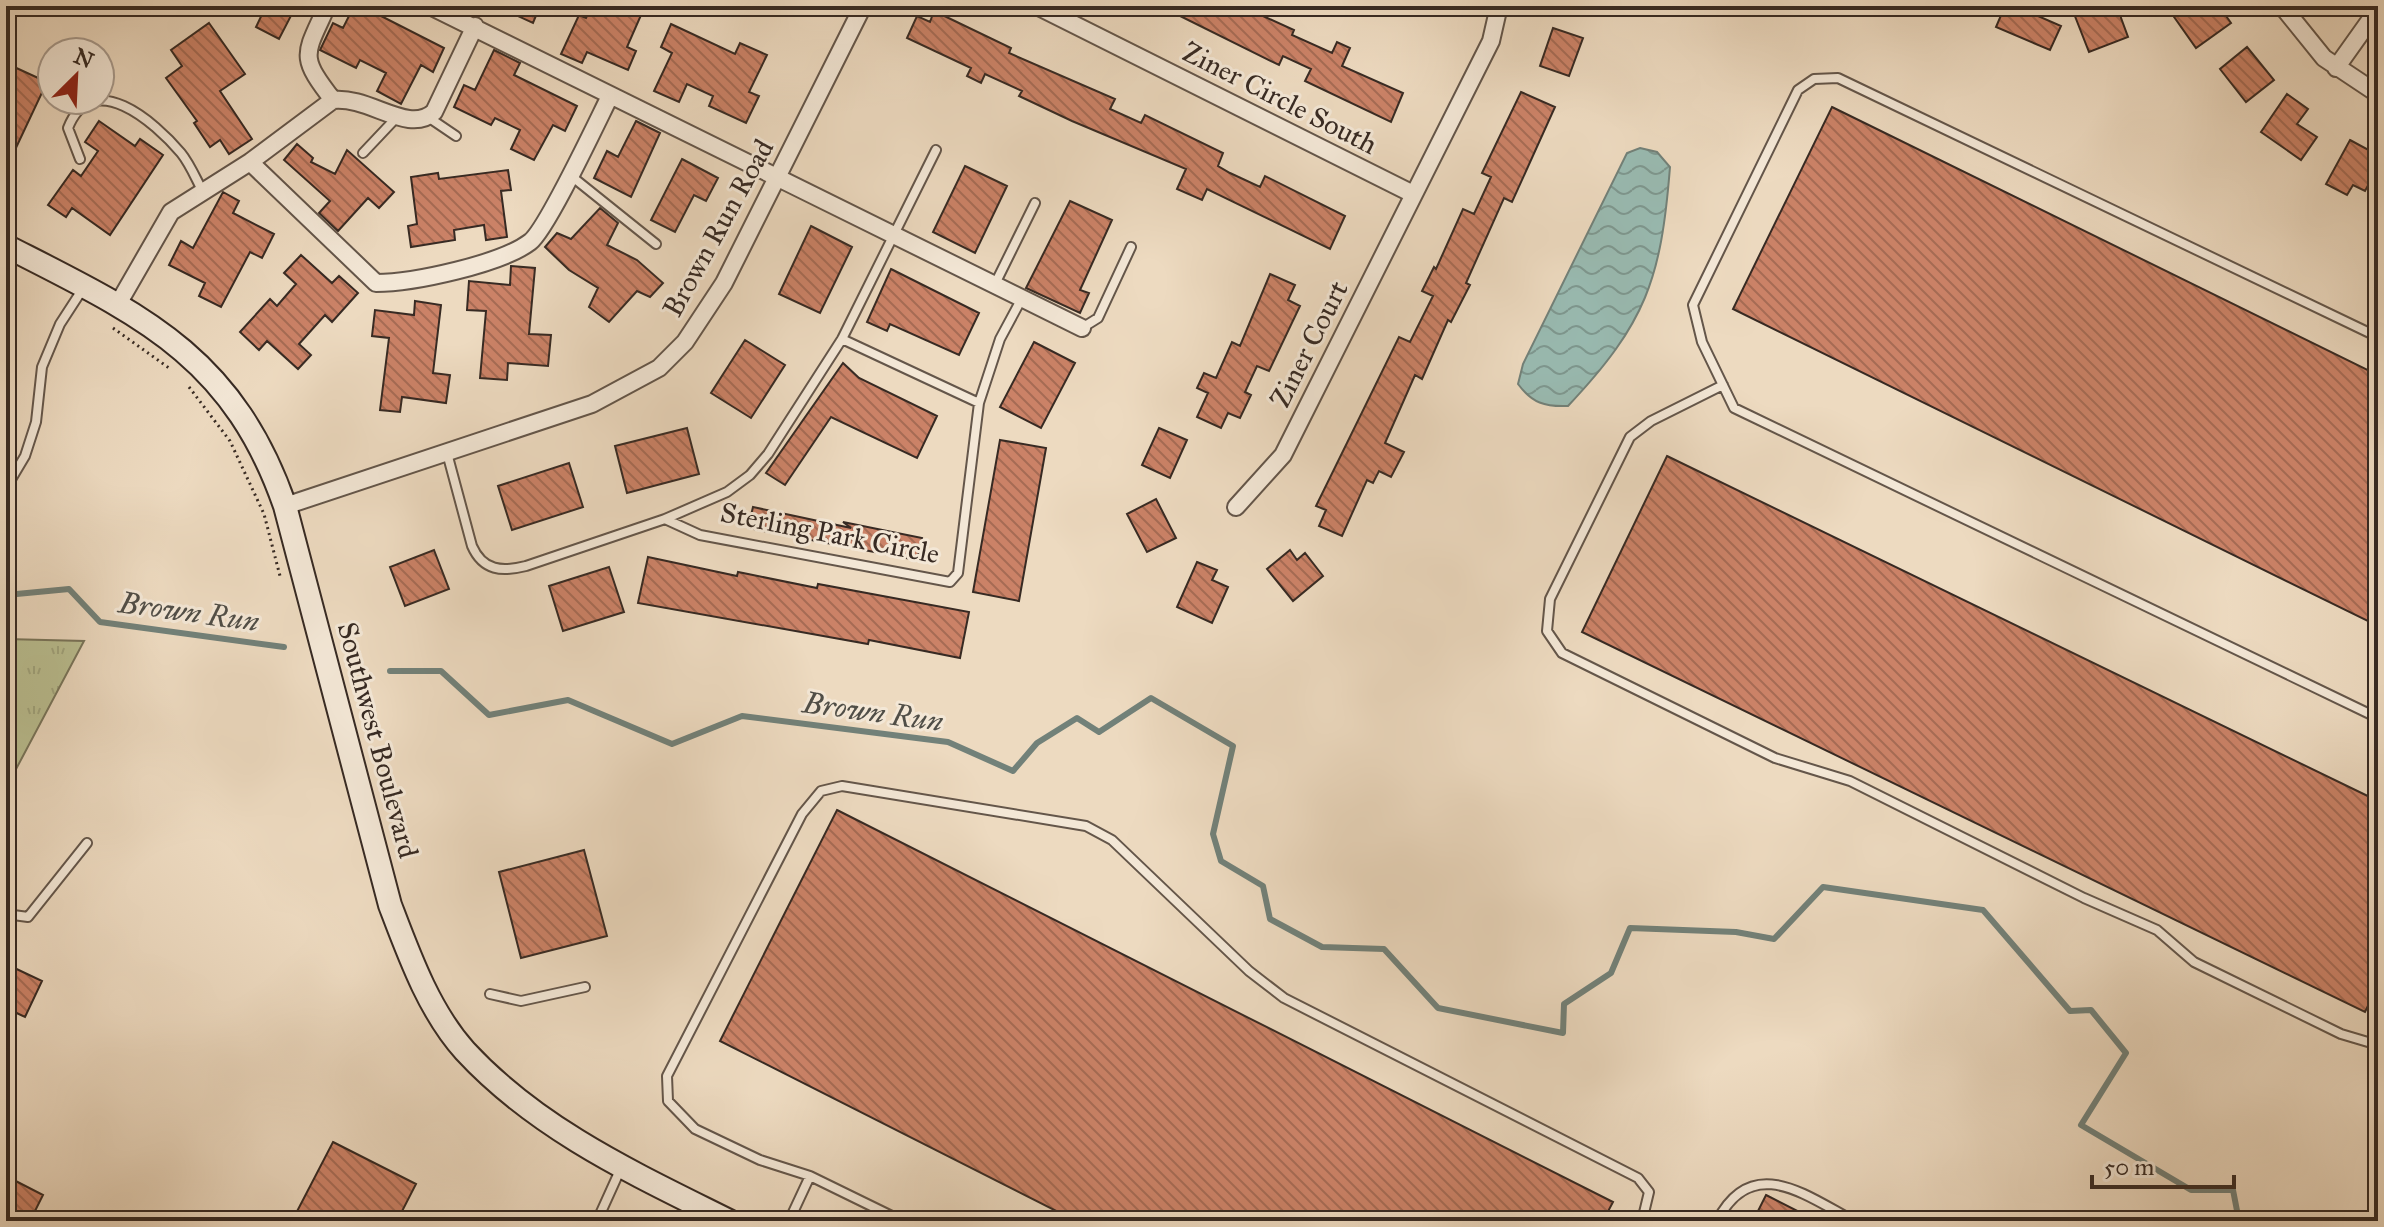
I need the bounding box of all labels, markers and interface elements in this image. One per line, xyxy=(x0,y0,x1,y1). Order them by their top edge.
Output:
street label: Ziner Circle South xyxy=(1177,34,1383,162)
north arrow xyxy=(36,36,116,116)
text: N xyxy=(70,42,98,74)
street label: Brown Run Road xyxy=(655,133,781,323)
street label: Ziner Court xyxy=(1262,275,1356,413)
street label: Sterling Park Circle xyxy=(718,495,942,571)
water label: Brown Run xyxy=(115,584,262,640)
street label: Southwest Boulevard xyxy=(330,618,426,862)
water label: Brown Run xyxy=(799,684,946,740)
scale bar xyxy=(2092,1139,2234,1189)
text: 50 m xyxy=(2104,1152,2154,1182)

